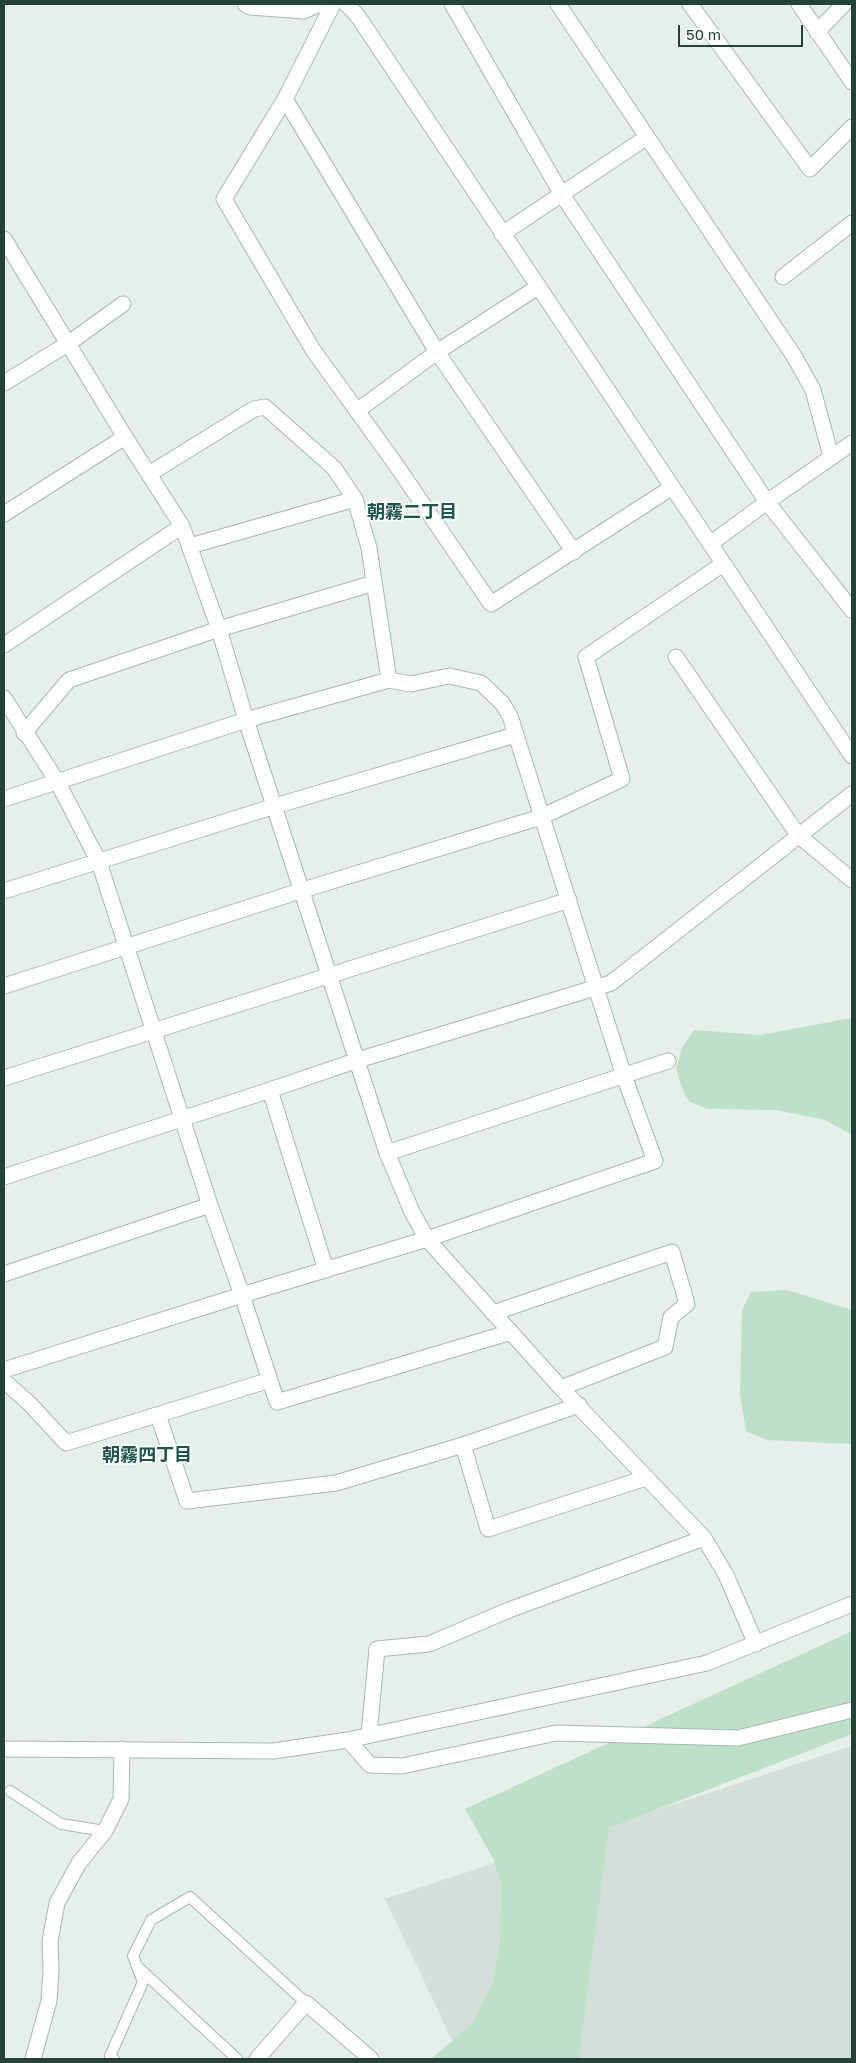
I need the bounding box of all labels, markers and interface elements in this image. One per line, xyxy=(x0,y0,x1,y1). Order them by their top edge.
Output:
scale bar xyxy=(681,15,806,47)
text: 50 m xyxy=(686,25,721,43)
district label: 朝霧二丁目 xyxy=(367,501,457,523)
district label: 朝霧四丁目 xyxy=(102,1444,192,1466)

